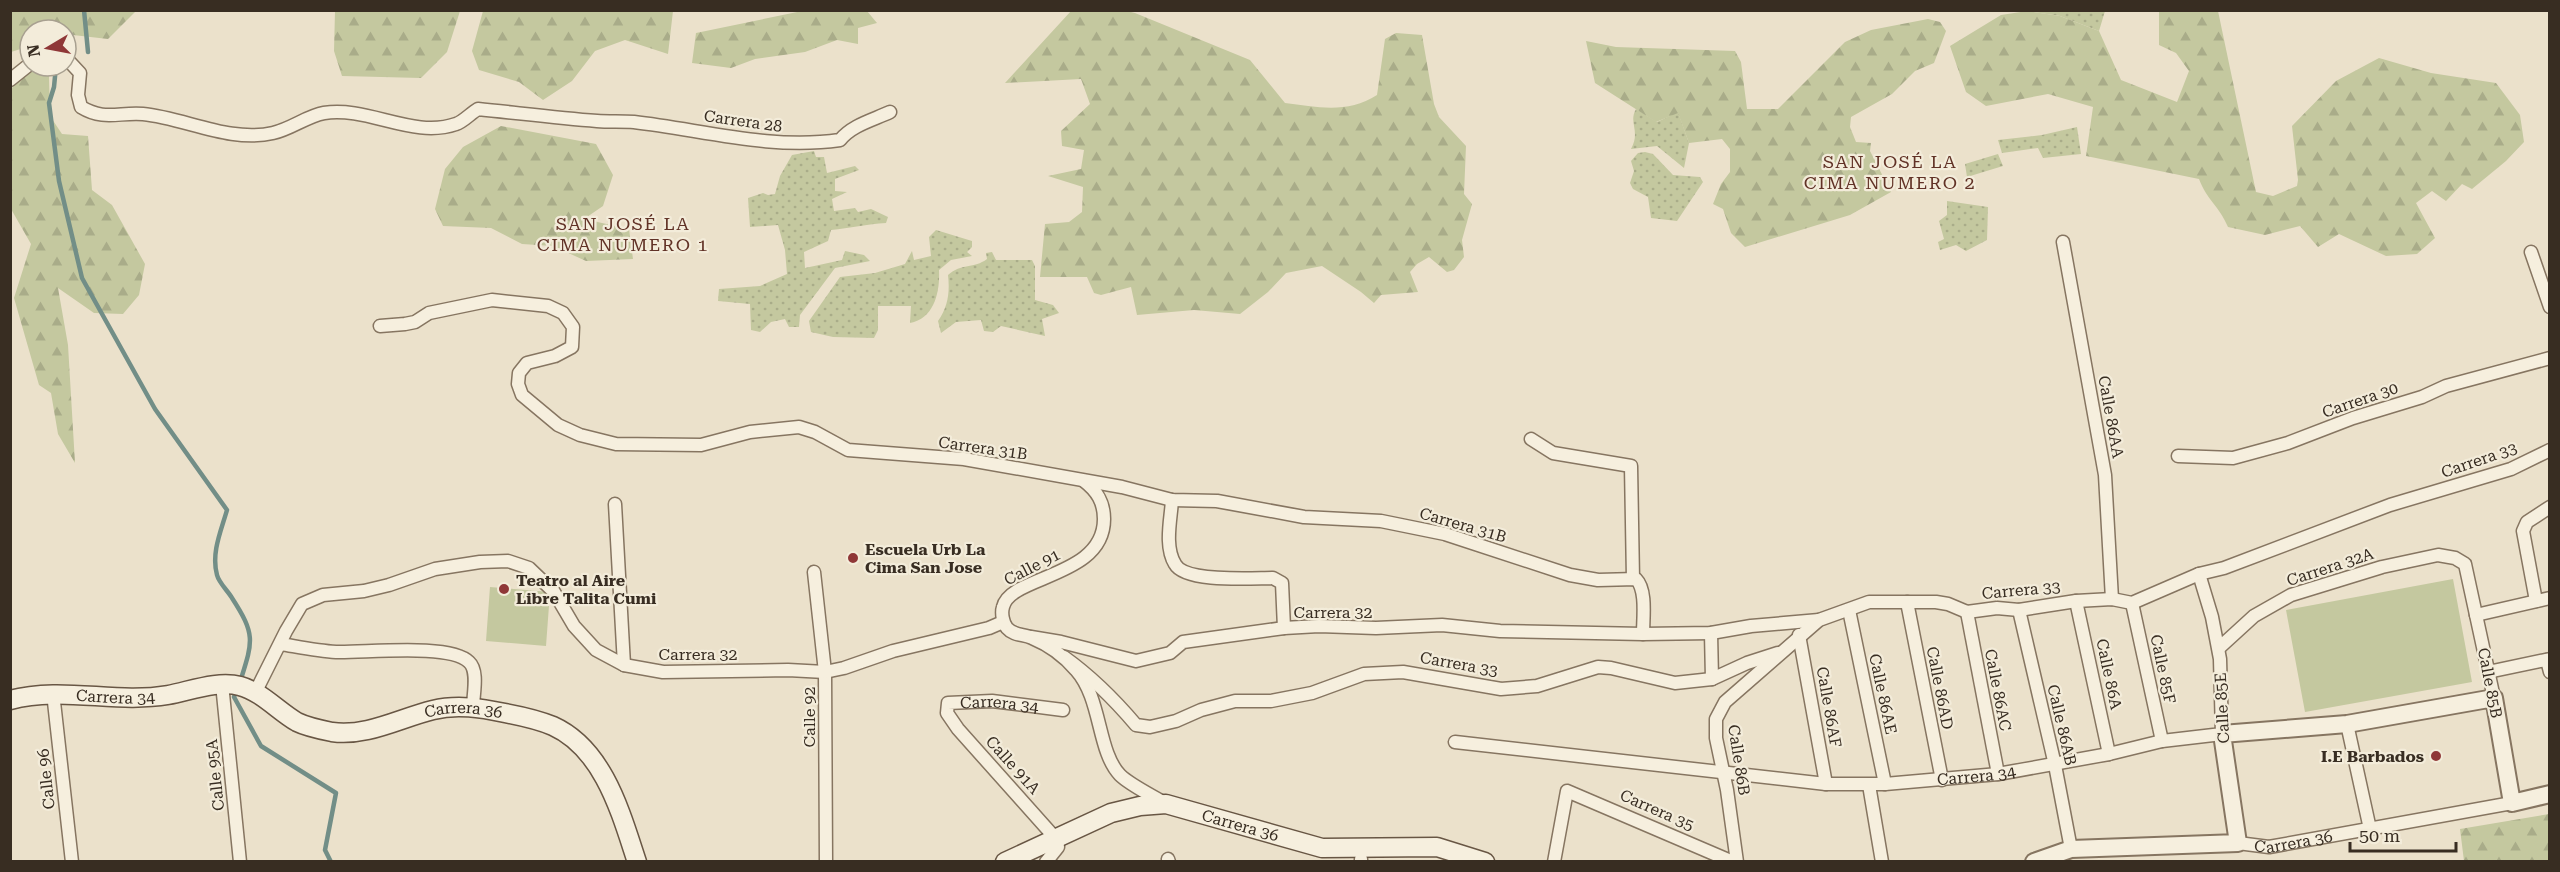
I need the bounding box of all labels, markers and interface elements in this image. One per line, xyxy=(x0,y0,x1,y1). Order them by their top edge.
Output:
north arrow xyxy=(18,18,78,78)
text: N xyxy=(23,43,44,58)
street label: Carrera 28 xyxy=(703,106,783,136)
district label: SAN JOSÉ LA CIMA NUMERO 2 xyxy=(1804,151,1976,193)
district label: SAN JOSÉ LA CIMA NUMERO 1 xyxy=(537,213,709,255)
street label: Calle 86AA xyxy=(2094,374,2128,461)
street label: Carrera 30 xyxy=(2320,378,2400,422)
street label: Carrera 31B xyxy=(937,432,1029,464)
street label: Carrera 33 xyxy=(2439,438,2519,482)
street label: Carrera 31B xyxy=(1417,504,1509,546)
place label: Escuela Urb La Cima San Jose xyxy=(865,540,986,577)
street label: Carrera 32A xyxy=(2284,544,2377,590)
street label: Calle 91 xyxy=(1001,545,1063,589)
marker: Escuela Urb La Cima San Jose xyxy=(846,551,860,565)
place label: Teatro al Aire Libre Talita Cumi xyxy=(516,571,657,608)
street label: Carrera 33 xyxy=(1981,577,2061,603)
marker: Teatro al Aire Libre Talita Cumi xyxy=(497,582,511,596)
street label: Carrera 32 xyxy=(1294,603,1373,622)
street label: Calle 85F xyxy=(2146,633,2180,705)
street label: Calle 86A xyxy=(2092,637,2126,712)
street label: Carrera 32 xyxy=(659,645,738,664)
street label: Calle 86AD xyxy=(1923,645,1957,731)
street label: Calle 85B xyxy=(2474,646,2506,720)
street label: Calle 86AC xyxy=(1981,647,2015,733)
street label: Carrera 33 xyxy=(1418,648,1500,680)
street label: Calle 86AE xyxy=(1865,652,1901,736)
street label: Calle 86AF xyxy=(1813,665,1845,749)
street label: Calle 85E xyxy=(2211,672,2233,744)
street label: Calle 86AB xyxy=(2043,683,2081,767)
street label: Carrera 34 xyxy=(75,685,156,707)
street label: Calle 92 xyxy=(800,687,819,747)
street label: Carrera 34 xyxy=(960,691,1040,716)
street label: Carrera 36 xyxy=(422,697,504,722)
street label: Calle 86B xyxy=(1724,723,1754,797)
street label: Calle 91A xyxy=(982,732,1045,799)
street label: Calle 95A xyxy=(202,737,228,812)
place label: I.E Barbados xyxy=(2321,747,2424,766)
street label: Calle 96 xyxy=(33,748,59,810)
marker: I.E Barbados xyxy=(2429,749,2443,763)
street label: Carrera 34 xyxy=(1936,762,2017,789)
street label: Carrera 35 xyxy=(1617,785,1697,835)
street label: Carrera 36 xyxy=(1200,805,1281,845)
scale bar xyxy=(2350,815,2456,853)
text: 50 m xyxy=(2359,825,2400,846)
street label: Carrera 36 xyxy=(2253,826,2334,857)

